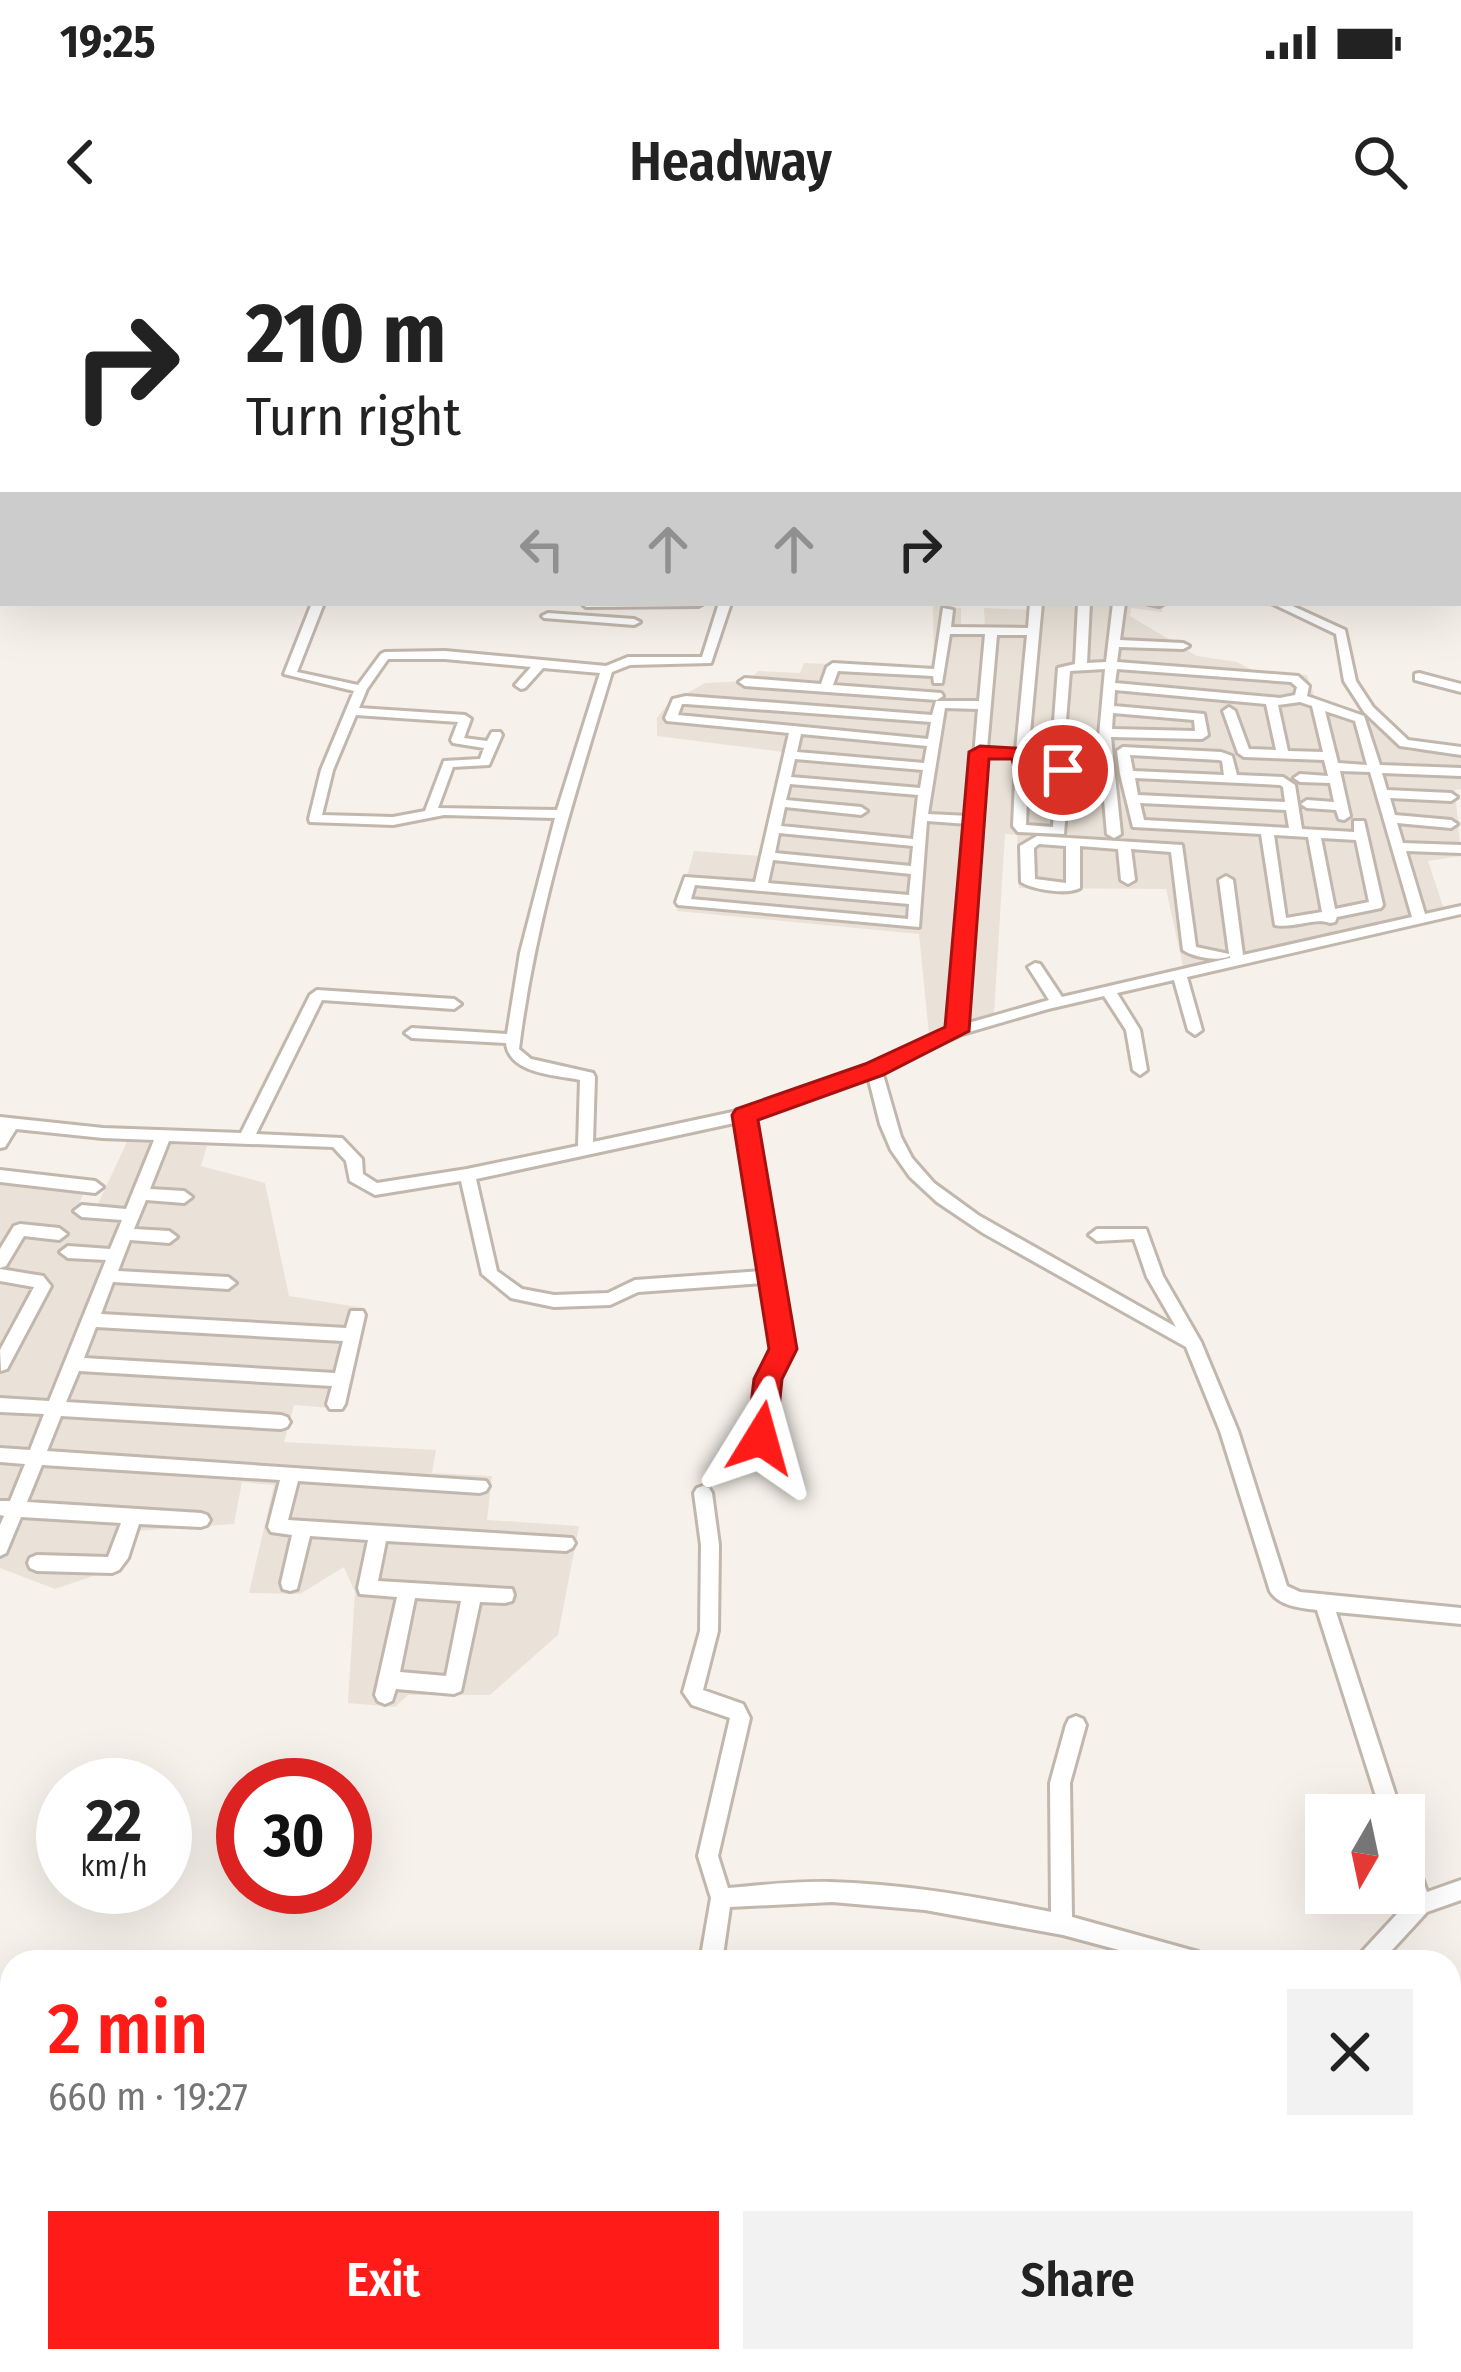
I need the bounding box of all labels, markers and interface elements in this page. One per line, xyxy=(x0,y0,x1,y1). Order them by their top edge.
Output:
text: 19:25 xyxy=(60,15,156,69)
icon: back xyxy=(48,129,114,195)
icon: search xyxy=(1347,129,1413,195)
text: Headway xyxy=(629,130,832,194)
text: 210 m xyxy=(246,283,446,384)
icon: right xyxy=(48,288,204,444)
text: Turn right xyxy=(246,385,461,449)
icon: left xyxy=(509,516,575,582)
icon: ahead xyxy=(635,516,701,582)
icon: ahead xyxy=(761,516,827,582)
icon: right xyxy=(887,516,953,582)
pin xyxy=(1012,719,1114,821)
icon: arrive xyxy=(1030,737,1096,803)
position arrow xyxy=(698,1375,824,1501)
speed limit sign: 30 xyxy=(216,1758,372,1914)
text: 22 xyxy=(86,1785,142,1857)
north arrow xyxy=(1305,1794,1425,1914)
map controls xyxy=(1305,1794,1425,1914)
text: km/h xyxy=(81,1848,147,1884)
text: 2 min xyxy=(48,1986,208,2072)
button: close xyxy=(1287,1989,1413,2115)
text: 660 m · 19:27 xyxy=(48,2074,248,2120)
button: Exit xyxy=(48,2211,719,2349)
button: Share xyxy=(743,2211,1413,2349)

